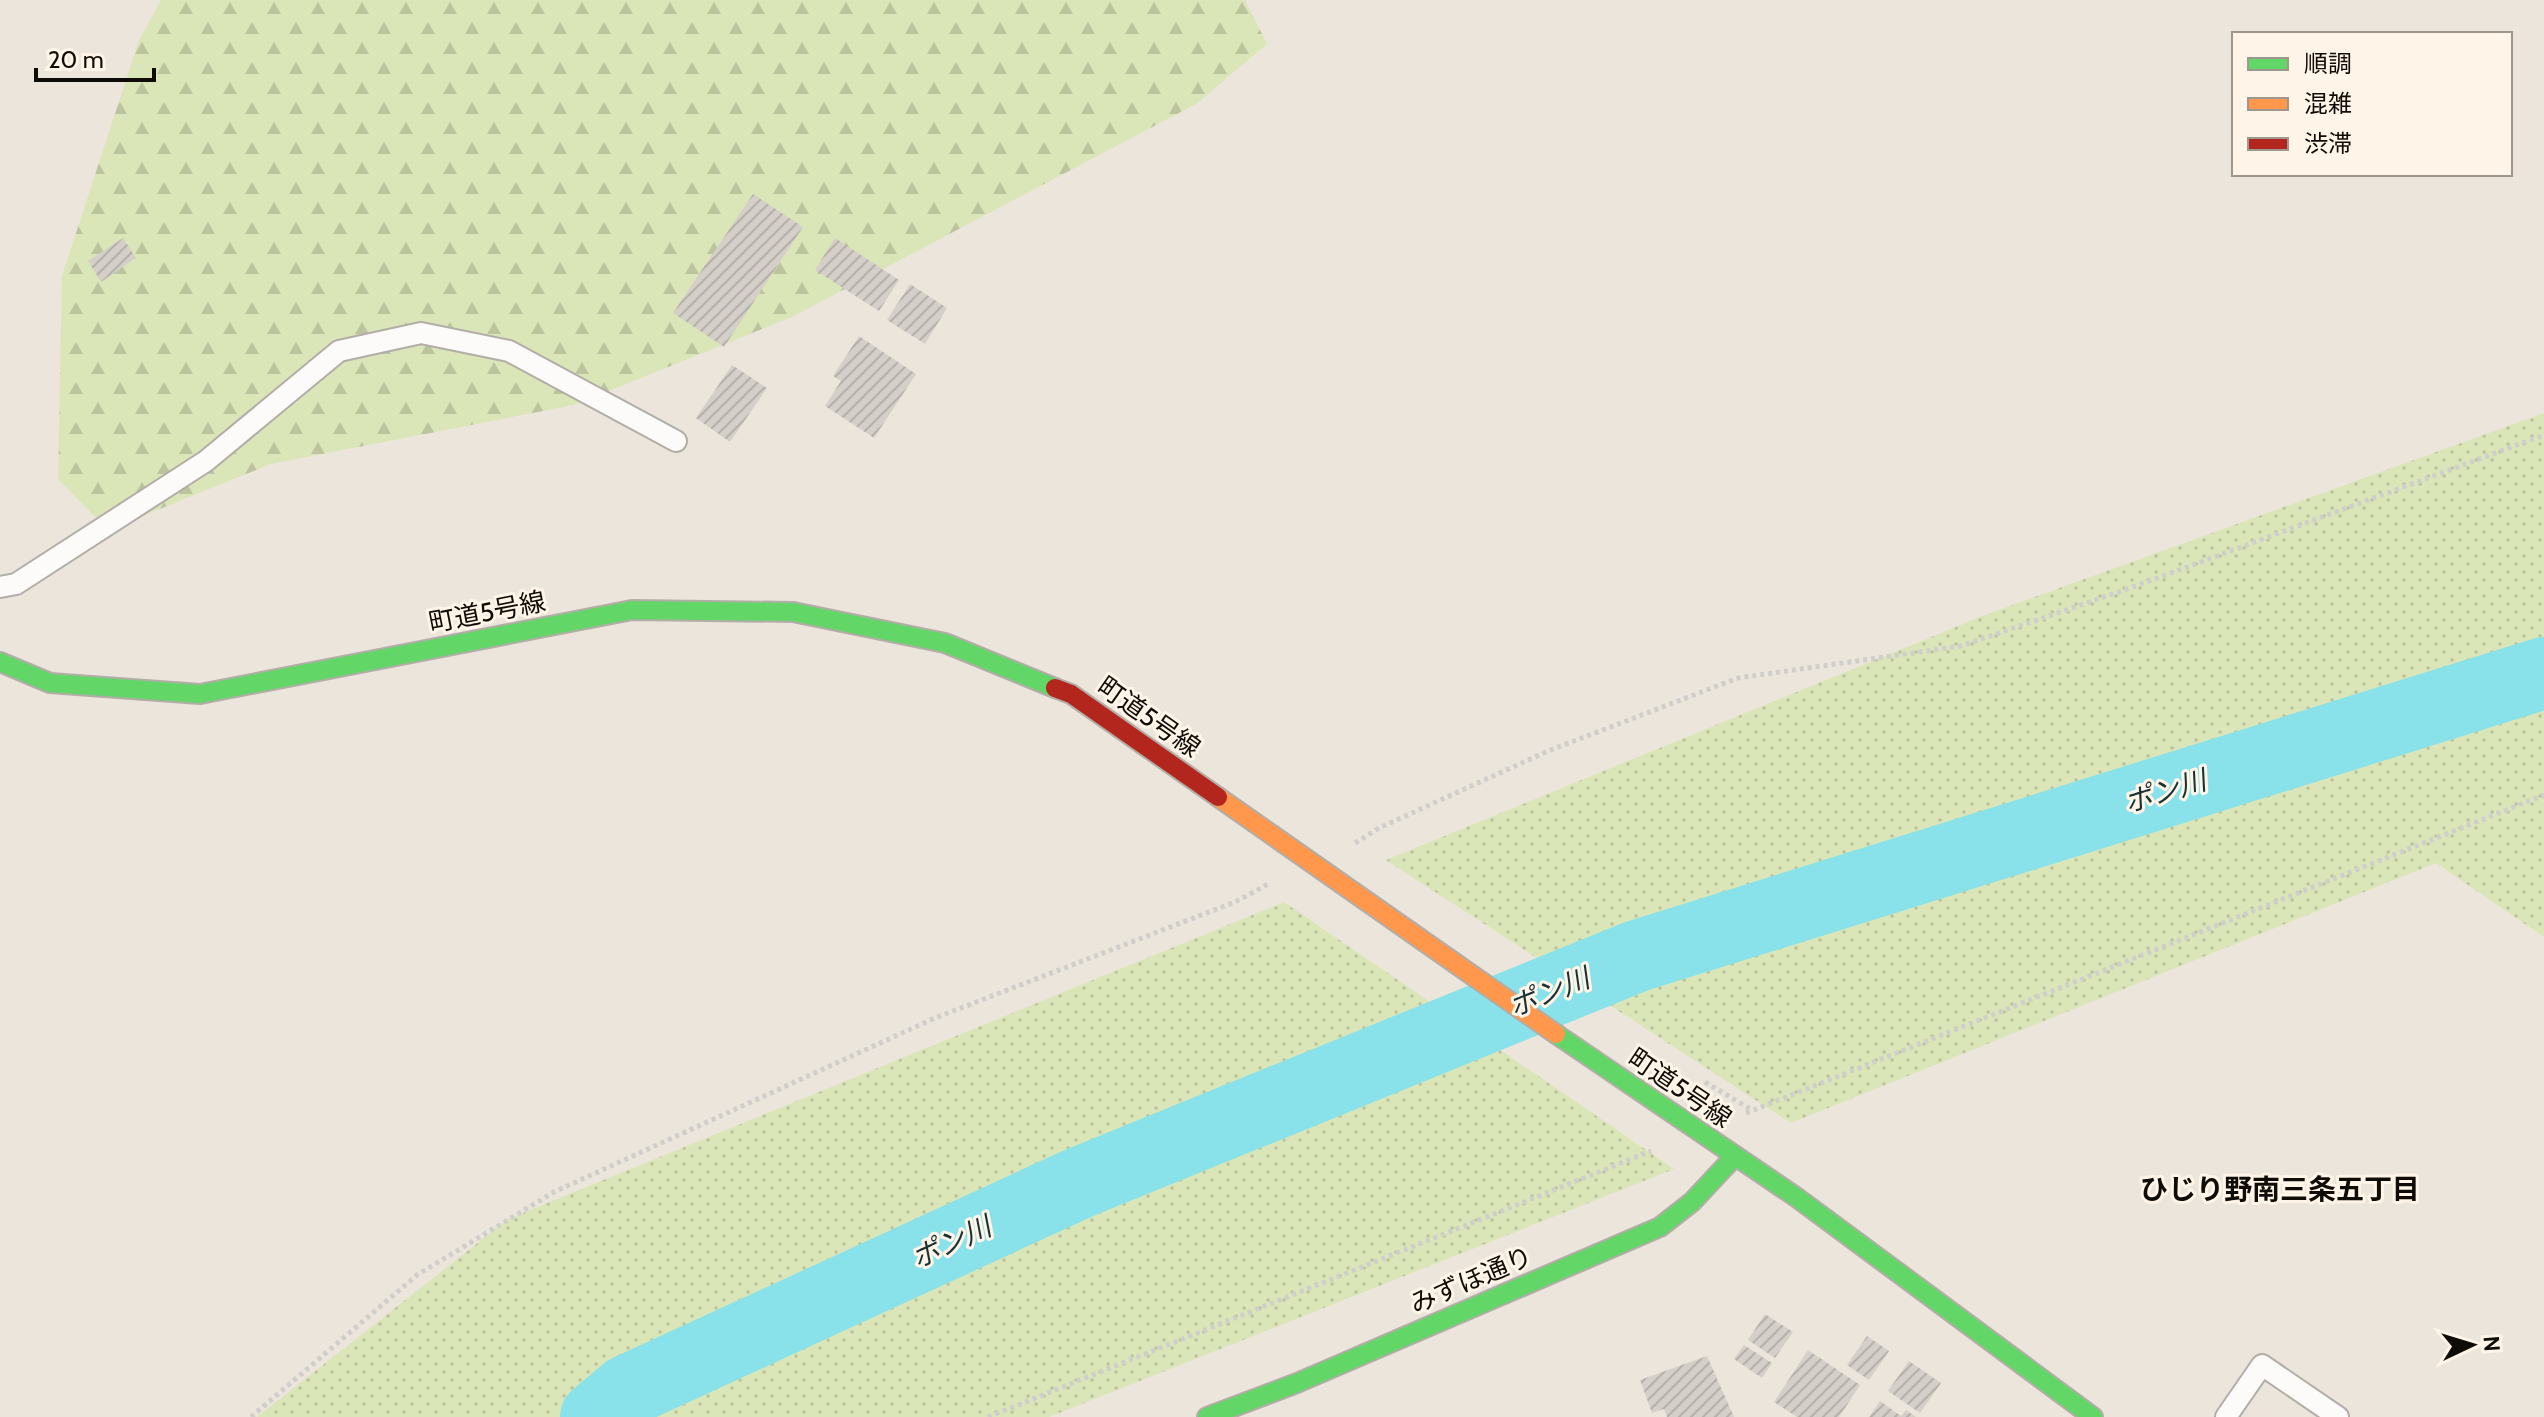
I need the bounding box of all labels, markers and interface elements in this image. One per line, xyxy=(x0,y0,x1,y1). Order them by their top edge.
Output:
scale bar xyxy=(36,32,154,82)
legend xyxy=(2232,32,2512,176)
text: 20 m xyxy=(48,45,104,74)
text: 順調 xyxy=(2304,49,2352,78)
text: 混雑 xyxy=(2304,89,2352,118)
text: 渋滞 xyxy=(2304,129,2352,158)
street label: 町道5号線 xyxy=(426,585,548,639)
street label: 町道5号線 xyxy=(1091,670,1207,764)
water label: ポン川 xyxy=(2120,762,2213,820)
water label: ポン川 xyxy=(1504,959,1597,1023)
street label: 町道5号線 xyxy=(1622,1042,1738,1134)
district label: ひじり野南三条五丁目 xyxy=(2140,1172,2420,1206)
water label: ポン川 xyxy=(906,1208,999,1275)
street label: みずほ通り xyxy=(1405,1240,1537,1320)
north arrow xyxy=(2432,1305,2512,1385)
text: N xyxy=(2477,1335,2505,1352)

